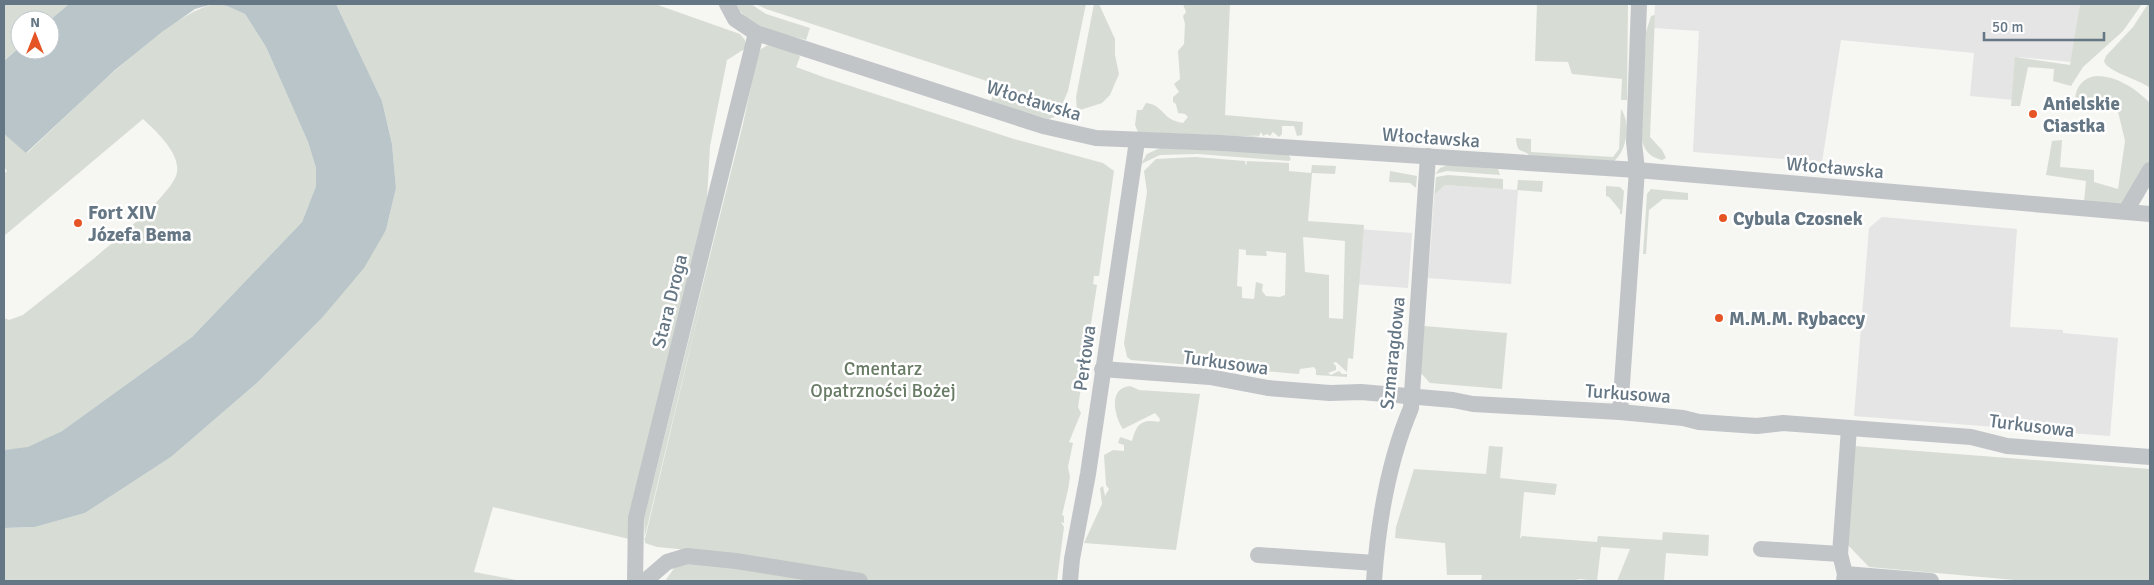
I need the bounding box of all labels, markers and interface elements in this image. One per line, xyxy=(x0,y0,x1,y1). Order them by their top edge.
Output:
north arrow xyxy=(10,10,60,60)
scale bar xyxy=(1984,10,2104,42)
text: N xyxy=(30,14,40,31)
text: 50 m xyxy=(1992,18,2023,36)
street label: Włocławska xyxy=(983,75,1084,127)
place label: Anielskie Ciastka xyxy=(2043,92,2120,138)
marker: Anielskie Ciastka xyxy=(2027,108,2039,120)
street label: Włocławska xyxy=(1381,123,1481,153)
street label: Włocławska xyxy=(1785,152,1885,184)
place label: Fort XIV Józefa Bema xyxy=(88,201,192,247)
place label: Cybula Czosnek xyxy=(1733,207,1863,231)
marker: Cybula Czosnek xyxy=(1717,212,1729,224)
marker: Fort XIV Józefa Bema xyxy=(72,217,84,229)
street label: Stara Droga xyxy=(647,252,693,351)
street label: Szmaragdowa xyxy=(1375,296,1411,411)
place label: M.M.M. Rybaccy xyxy=(1729,307,1866,331)
marker: M.M.M. Rybaccy xyxy=(1713,312,1725,324)
street label: Perłowa xyxy=(1069,324,1101,392)
street label: Turkusowa xyxy=(1182,345,1270,381)
park label: Cmentarz Opatrzności Bożej xyxy=(810,357,956,403)
street label: Turkusowa xyxy=(1584,379,1672,409)
street label: Turkusowa xyxy=(1988,409,2076,443)

